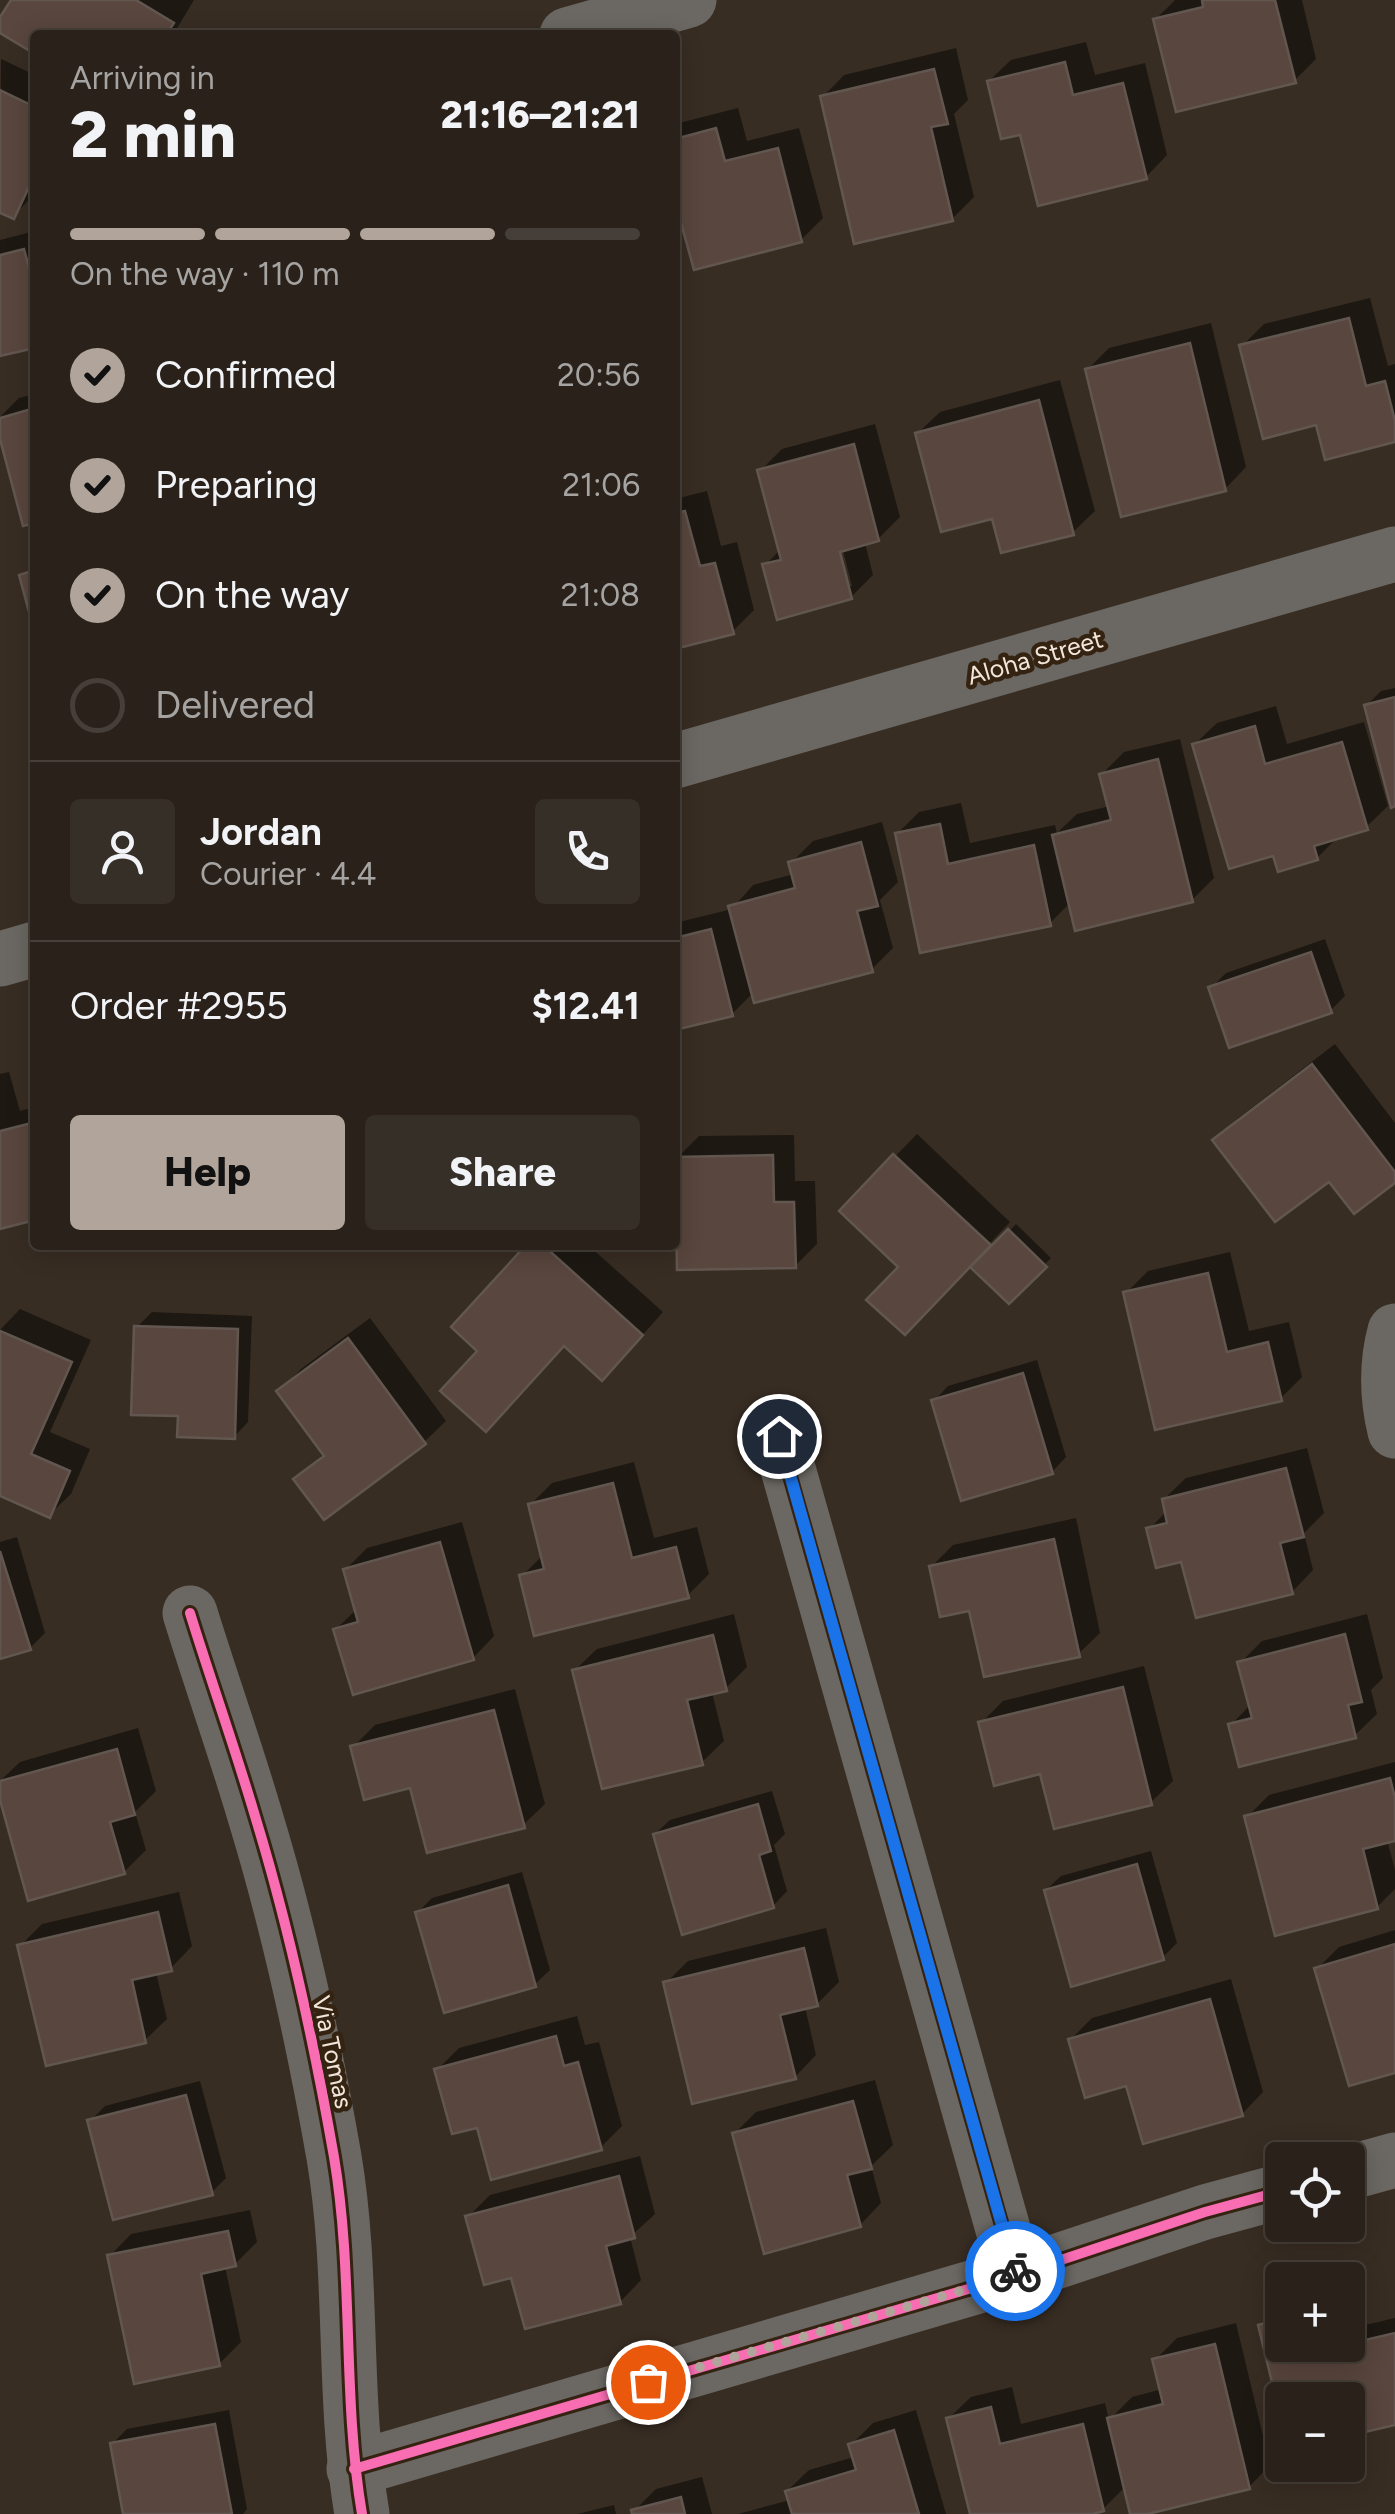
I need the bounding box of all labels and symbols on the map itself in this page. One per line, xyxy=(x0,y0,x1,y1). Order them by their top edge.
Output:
street label: Aloha Street xyxy=(964,623,1106,691)
pin xyxy=(737,1394,822,1479)
street label: Via Tomas xyxy=(306,1993,360,2111)
courier xyxy=(965,2221,1065,2321)
pin xyxy=(606,2340,691,2425)

